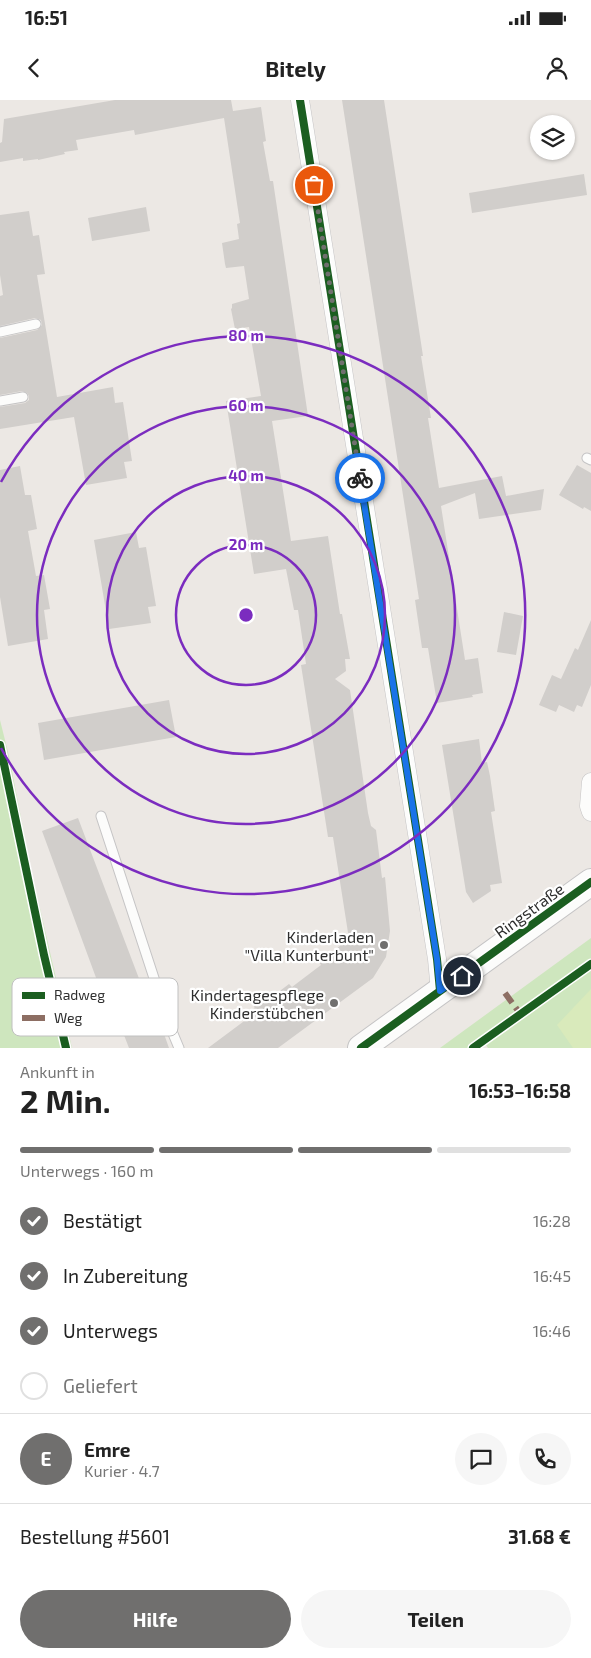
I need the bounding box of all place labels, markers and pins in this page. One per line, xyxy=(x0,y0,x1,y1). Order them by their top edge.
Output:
pin xyxy=(293,164,335,206)
centre of rings xyxy=(237,606,255,624)
place label: Kinderladen "Villa Kunterbunt" xyxy=(245,927,374,964)
marker: Kinderladen "Villa Kunterbunt" xyxy=(378,939,390,951)
pin xyxy=(441,955,483,997)
place label: Kindertagespflege Kinderstübchen xyxy=(191,985,324,1022)
marker: Kindertagespflege Kinderstübchen xyxy=(328,997,340,1009)

